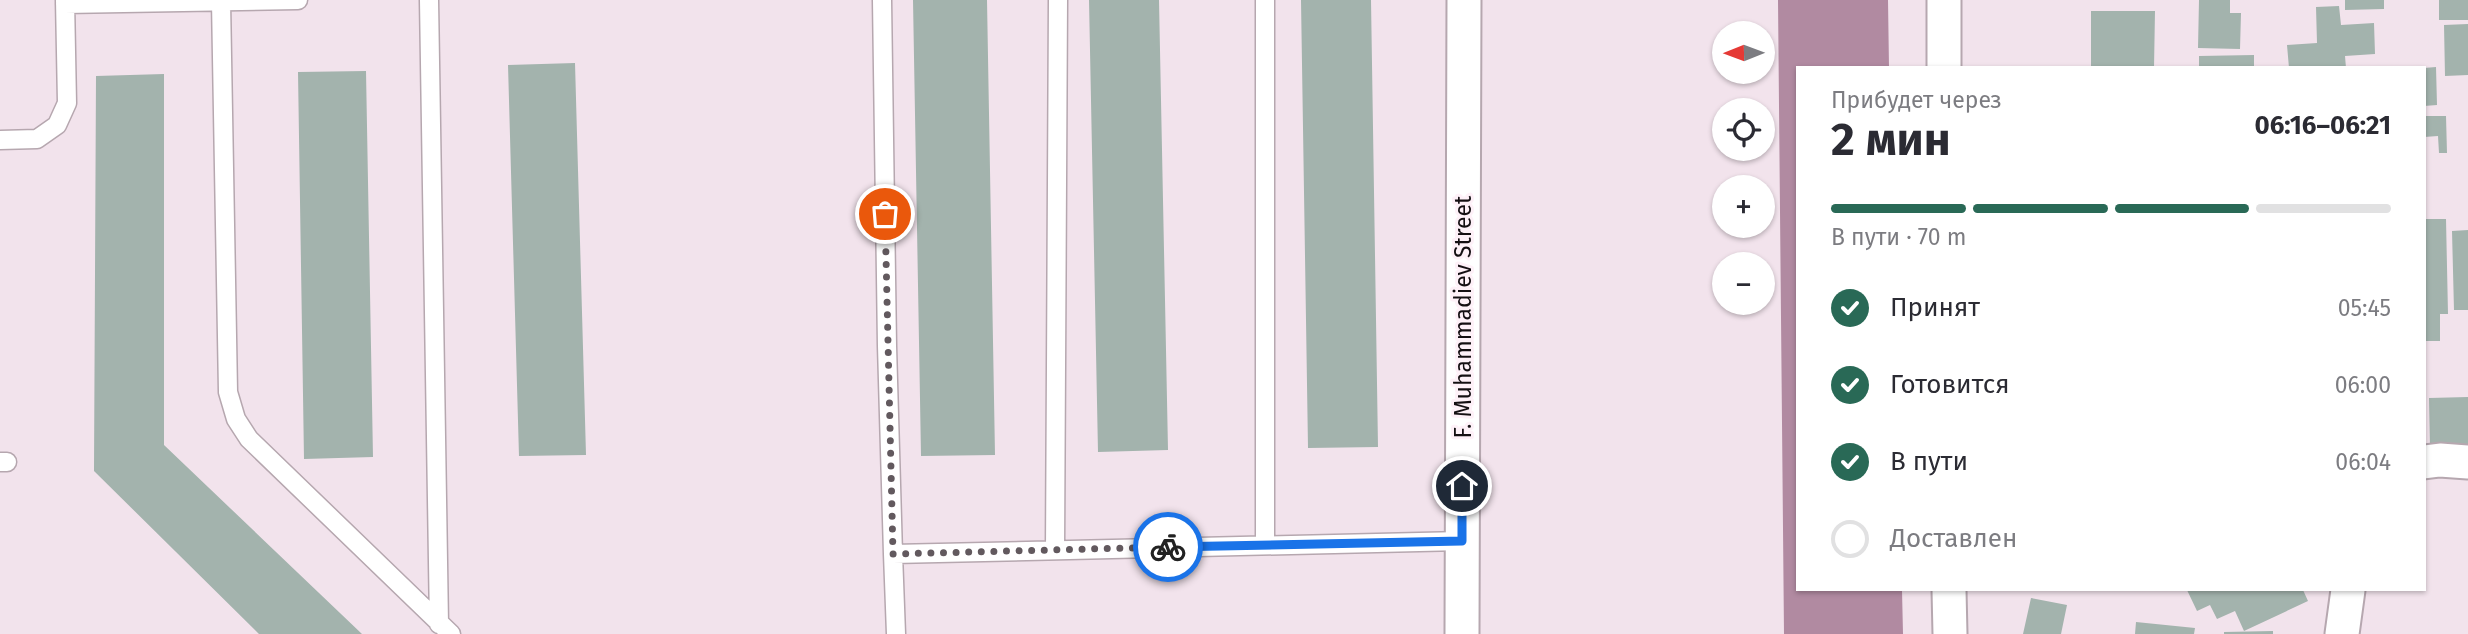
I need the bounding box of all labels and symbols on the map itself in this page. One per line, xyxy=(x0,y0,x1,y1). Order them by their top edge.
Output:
north arrow xyxy=(1712,21,1774,84)
pin xyxy=(855,184,915,244)
street label: F. Muhammadiev Street xyxy=(1449,195,1477,438)
pin xyxy=(1432,456,1492,516)
courier xyxy=(1133,512,1203,582)

